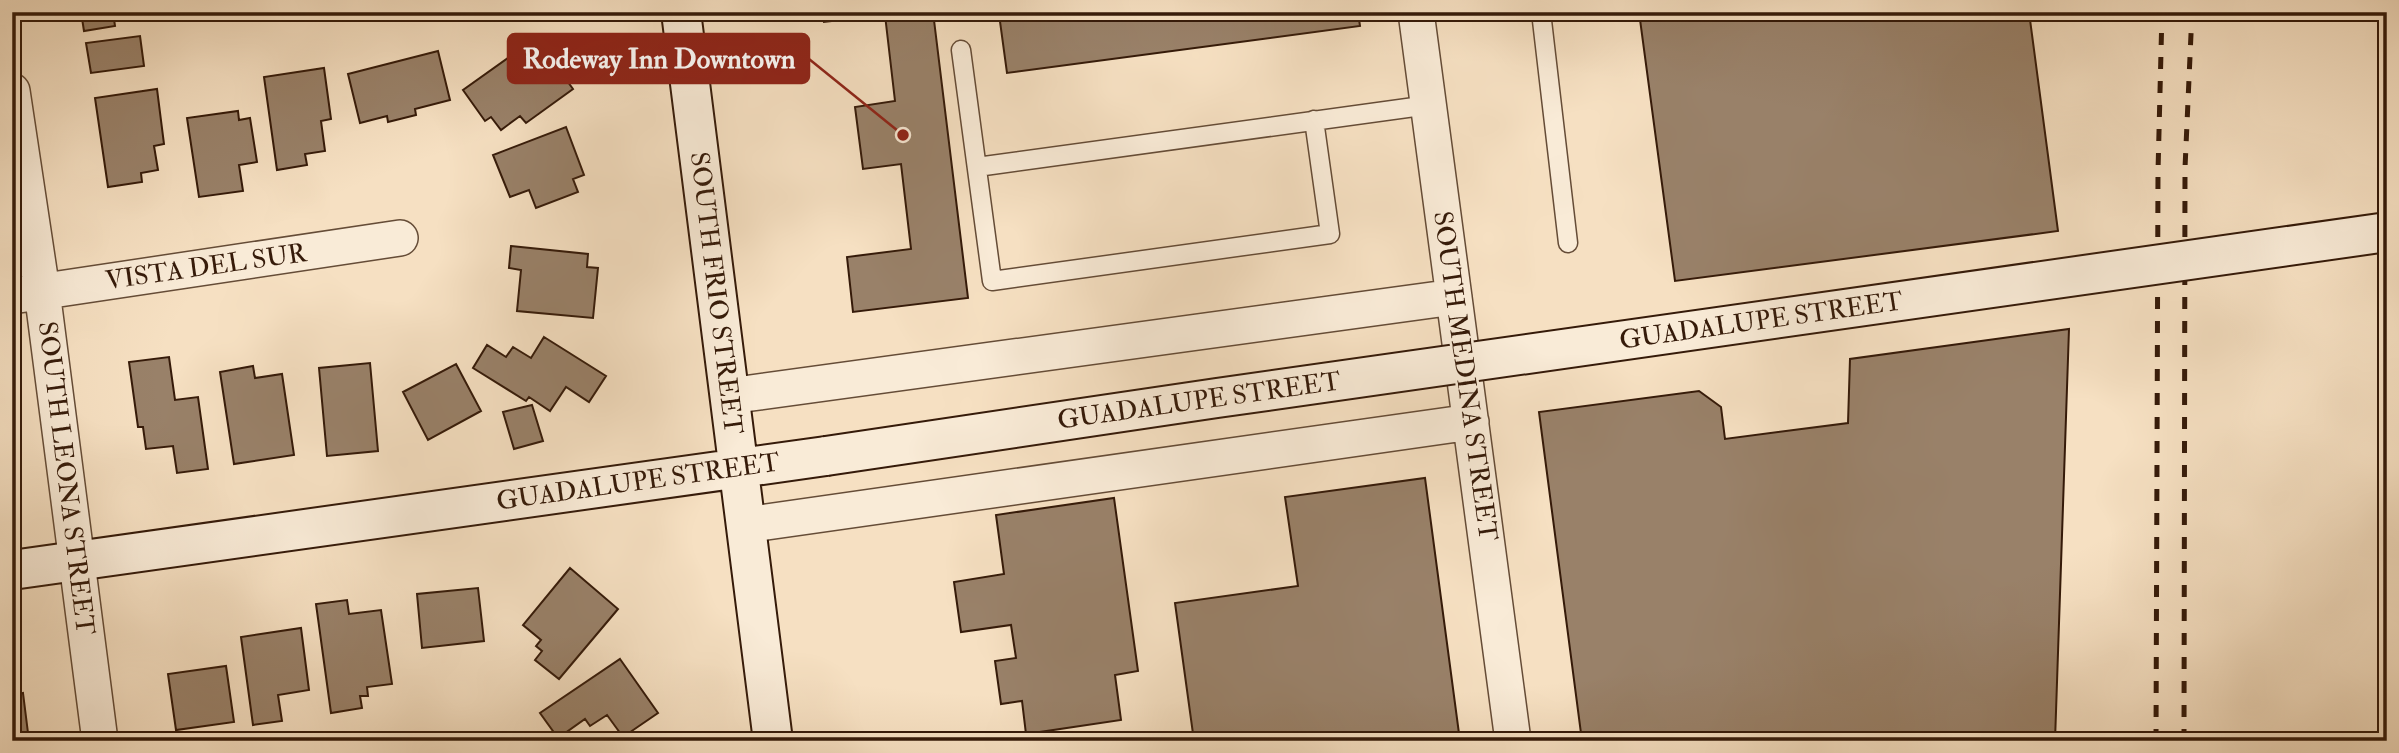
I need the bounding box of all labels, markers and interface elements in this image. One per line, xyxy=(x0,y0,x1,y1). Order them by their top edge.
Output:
callout: Rodeway Inn Downtown xyxy=(508,34,809,83)
text: Rodeway Inn Downtown xyxy=(522,42,796,77)
street label: SOUTH FRIO STREET xyxy=(683,150,749,436)
street label: SOUTH MEDINA STREET xyxy=(1426,209,1504,543)
street label: VISTA DEL SUR xyxy=(103,237,310,297)
street label: GUADALUPE STREET xyxy=(1617,285,1905,357)
street label: SOUTH LEONA STREET xyxy=(31,319,101,637)
street label: GUADALUPE STREET xyxy=(1055,365,1343,437)
street label: GUADALUPE STREET xyxy=(494,446,782,518)

